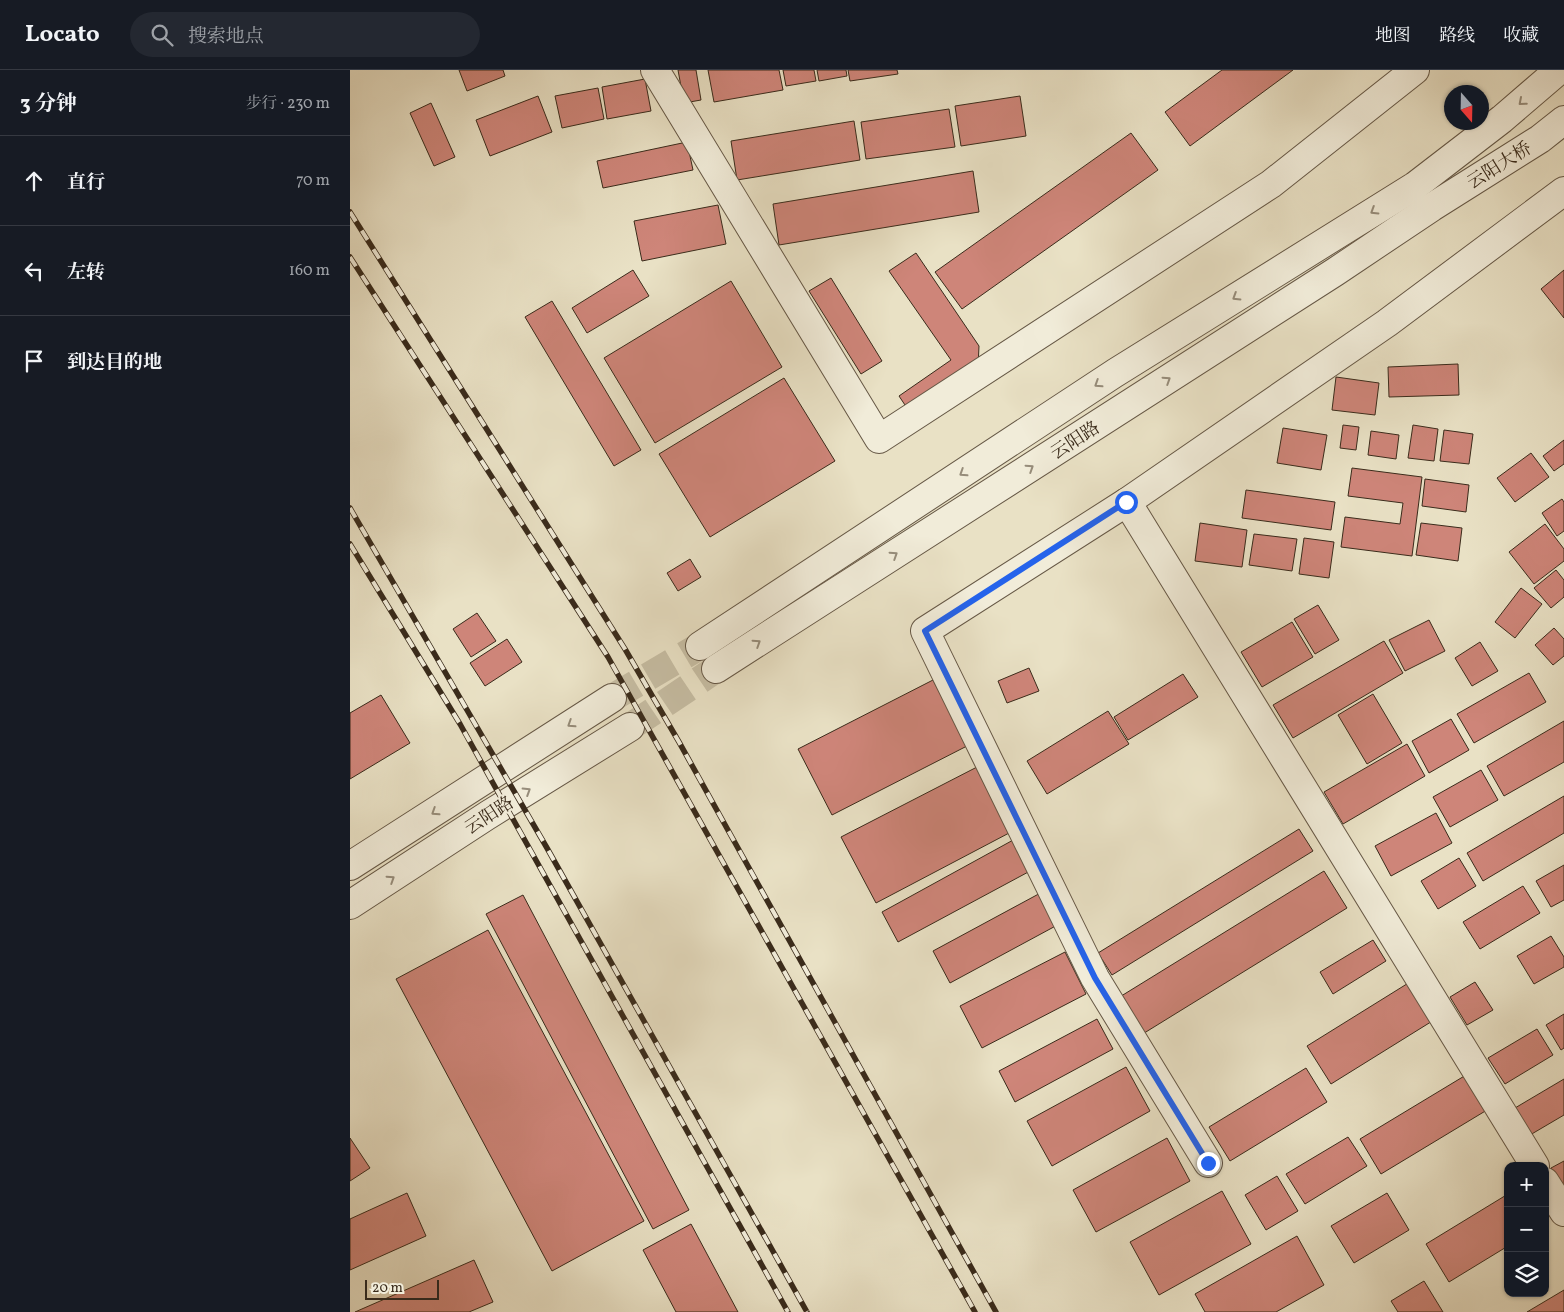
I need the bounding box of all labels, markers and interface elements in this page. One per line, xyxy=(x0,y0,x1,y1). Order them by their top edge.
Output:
search box xyxy=(130,12,480,57)
text: Locato xyxy=(25,18,100,52)
icon: search xyxy=(148,21,176,49)
text: 搜索地点 xyxy=(188,24,264,50)
text: 地图 xyxy=(1375,24,1411,49)
text: 路线 xyxy=(1439,24,1475,49)
text: 收藏 xyxy=(1503,24,1539,49)
north arrow xyxy=(1444,85,1489,130)
text: 3 分钟 xyxy=(20,90,77,119)
text: 步行 · 230 m xyxy=(245,93,330,115)
one-way arrow xyxy=(1519,96,1528,105)
street label: 云阳大桥 xyxy=(1463,137,1537,196)
icon: ahead xyxy=(20,167,48,195)
text: 直行 xyxy=(67,170,105,196)
text: 70 m xyxy=(296,170,330,192)
one-way arrow xyxy=(1370,205,1379,215)
icon: left xyxy=(20,257,48,285)
text: 左转 xyxy=(67,260,105,286)
text: 160 m xyxy=(289,260,330,282)
one-way arrow xyxy=(1233,291,1242,301)
icon: arrive xyxy=(20,347,48,375)
text: 到达目的地 xyxy=(67,350,162,376)
one-way arrow xyxy=(1162,377,1171,386)
one-way arrow xyxy=(1095,378,1104,387)
street label: 云阳路 xyxy=(1046,416,1105,466)
one-way arrow xyxy=(1025,464,1034,474)
one-way arrow xyxy=(959,467,968,476)
route start xyxy=(1115,491,1138,514)
one-way arrow xyxy=(888,552,897,562)
one-way arrow xyxy=(751,640,760,649)
one-way arrow xyxy=(568,718,577,728)
one-way arrow xyxy=(522,787,531,797)
street label: 云阳路 xyxy=(460,791,519,841)
one-way arrow xyxy=(431,806,440,815)
one-way arrow xyxy=(385,875,394,885)
route end xyxy=(1197,1152,1220,1175)
map controls xyxy=(1504,1162,1549,1297)
button: + xyxy=(1504,1162,1549,1207)
button: − xyxy=(1504,1207,1549,1252)
button: layers xyxy=(1504,1252,1549,1297)
scale bar xyxy=(365,1277,439,1300)
text: 20 m xyxy=(372,1279,403,1298)

